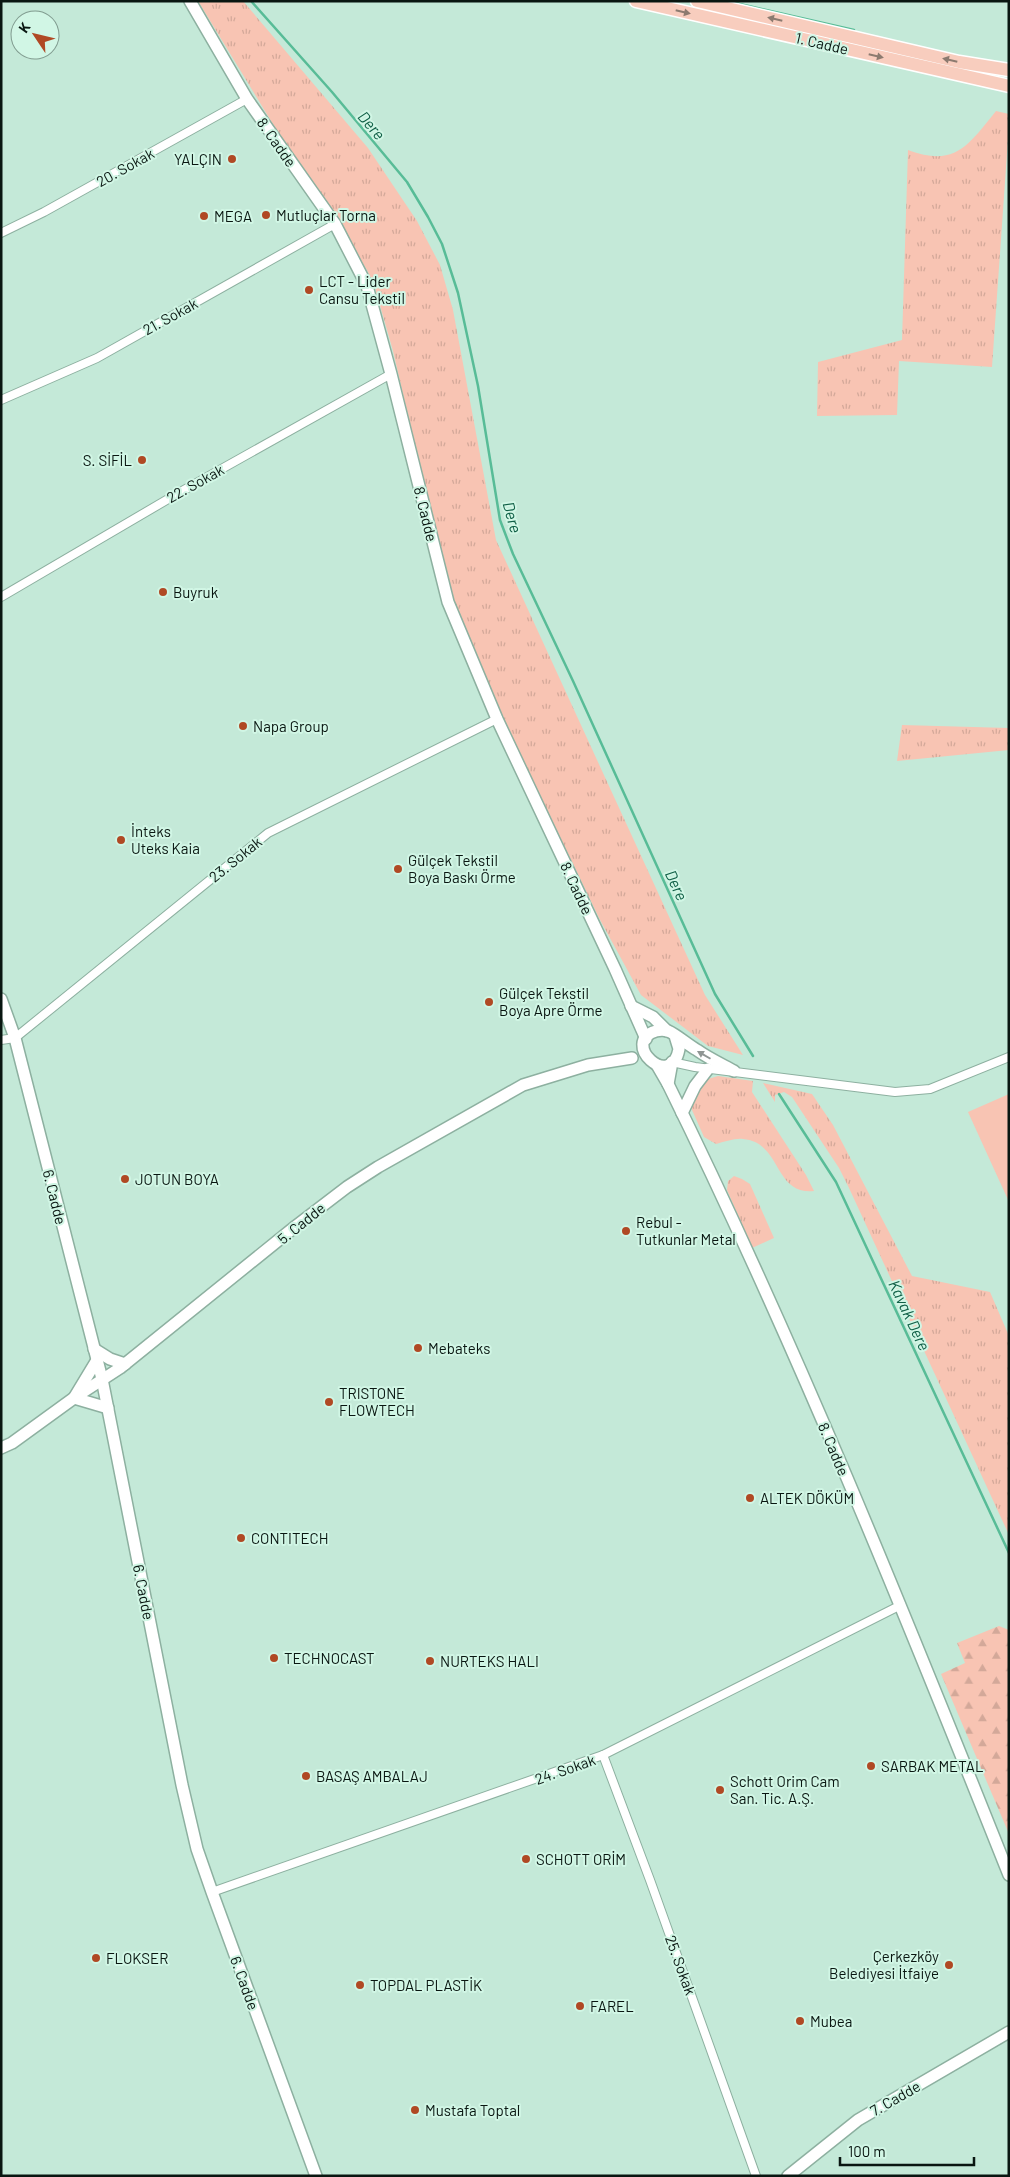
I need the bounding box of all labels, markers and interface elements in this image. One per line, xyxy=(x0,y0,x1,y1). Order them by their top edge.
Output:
one-way arrow xyxy=(676,8,691,16)
north arrow xyxy=(10,10,60,60)
one-way arrow xyxy=(767,15,782,23)
text: K xyxy=(14,19,34,36)
street label: 1. Cadde xyxy=(794,28,850,58)
one-way arrow xyxy=(868,52,883,60)
one-way arrow xyxy=(943,56,958,64)
water label: Dere xyxy=(354,107,390,143)
street label: 8. Cadde xyxy=(254,114,300,170)
street label: 20. Sokak xyxy=(93,144,157,190)
place label: YALÇIN xyxy=(174,150,222,168)
marker: YALÇIN xyxy=(226,153,238,165)
place label: Mutluçlar Torna xyxy=(276,206,376,224)
place label: MEGA xyxy=(214,207,252,225)
marker: Mutluçlar Torna xyxy=(260,209,272,221)
marker: MEGA xyxy=(198,210,210,222)
place label: LCT - Lider Cansu Tekstil xyxy=(319,272,405,307)
marker: LCT - Lider Cansu Tekstil xyxy=(303,284,315,296)
street label: 21. Sokak xyxy=(140,293,201,338)
place label: S. SİFİL xyxy=(83,451,132,469)
marker: S. SİFİL xyxy=(136,454,148,466)
street label: 22. Sokak xyxy=(163,460,227,506)
street label: 8. Cadde xyxy=(410,485,442,543)
water label: Dere xyxy=(500,499,526,535)
place label: Buyruk xyxy=(173,583,219,601)
marker: Buyruk xyxy=(157,586,169,598)
place label: Napa Group xyxy=(253,717,329,735)
marker: Napa Group xyxy=(237,720,249,732)
place label: İnteks Uteks Kaia xyxy=(131,822,200,857)
street label: 23. Sokak xyxy=(205,832,265,886)
marker: İnteks Uteks Kaia xyxy=(115,834,127,846)
place label: Gülçek Tekstil Boya Baskı Örme xyxy=(408,851,516,886)
street label: 8. Cadde xyxy=(557,859,597,917)
marker: Gülçek Tekstil Boya Baskı Örme xyxy=(392,863,404,875)
water label: Dere xyxy=(662,867,692,903)
place label: Gülçek Tekstil Boya Apre Örme xyxy=(499,984,603,1019)
marker: Gülçek Tekstil Boya Apre Örme xyxy=(483,996,495,1008)
one-way arrow xyxy=(697,1050,710,1059)
street label: 6. Cadde xyxy=(40,1168,70,1226)
place label: JOTUN BOYA xyxy=(135,1170,219,1188)
marker: JOTUN BOYA xyxy=(119,1173,131,1185)
street label: 5. Cadde xyxy=(274,1198,328,1248)
place label: Rebul - Tutkunlar Metal xyxy=(636,1213,736,1248)
marker: Rebul - Tutkunlar Metal xyxy=(620,1225,632,1237)
water label: Kavak Dere xyxy=(885,1277,935,1353)
place label: Mebateks xyxy=(428,1339,490,1357)
marker: Mebateks xyxy=(412,1342,424,1354)
place label: TRISTONE FLOWTECH xyxy=(339,1384,415,1419)
marker: TRISTONE FLOWTECH xyxy=(323,1396,335,1408)
street label: 8. Cadde xyxy=(815,1420,853,1478)
place label: ALTEK DÖKÜM xyxy=(760,1489,854,1507)
marker: ALTEK DÖKÜM xyxy=(744,1492,756,1504)
place label: CONTITECH xyxy=(251,1529,329,1547)
marker: CONTITECH xyxy=(235,1532,247,1544)
street label: 6. Cadde xyxy=(130,1563,158,1621)
place label: TECHNOCAST xyxy=(284,1649,375,1667)
marker: TECHNOCAST xyxy=(268,1652,280,1664)
place label: NURTEKS HALI xyxy=(440,1652,539,1670)
marker: NURTEKS HALI xyxy=(424,1655,436,1667)
street label: 24. Sokak xyxy=(532,1750,598,1788)
place label: SARBAK METAL xyxy=(881,1757,984,1775)
marker: SARBAK METAL xyxy=(865,1760,877,1772)
place label: BASAŞ AMBALAJ xyxy=(316,1767,428,1785)
marker: BASAŞ AMBALAJ xyxy=(300,1770,312,1782)
place label: Schott Orim Cam San. Tic. A.Ş. xyxy=(730,1772,840,1807)
marker: Schott Orim Cam San. Tic. A.Ş. xyxy=(714,1784,726,1796)
place label: SCHOTT ORİM xyxy=(536,1850,626,1868)
marker: SCHOTT ORİM xyxy=(520,1853,532,1865)
street label: 25. Sokak xyxy=(662,1933,700,1998)
place label: Çerkezköy Belediyesi İtfaiye xyxy=(829,1947,939,1982)
place label: FLOKSER xyxy=(106,1949,168,1967)
marker: FLOKSER xyxy=(90,1952,102,1964)
street label: 6. Cadde xyxy=(227,1954,263,2012)
marker: Çerkezköy Belediyesi İtfaiye xyxy=(943,1959,955,1971)
place label: TOPDAL PLASTİK xyxy=(370,1976,482,1994)
marker: TOPDAL PLASTİK xyxy=(354,1979,366,1991)
place label: FAREL xyxy=(590,1997,634,2015)
marker: FAREL xyxy=(574,2000,586,2012)
place label: Mubea xyxy=(810,2012,852,2030)
marker: Mubea xyxy=(794,2015,806,2027)
street label: 7. Cadde xyxy=(867,2077,923,2119)
place label: Mustafa Toptal xyxy=(425,2101,520,2119)
marker: Mustafa Toptal xyxy=(409,2104,421,2116)
scale bar xyxy=(840,2134,974,2166)
text: 100 m xyxy=(848,2142,886,2160)

